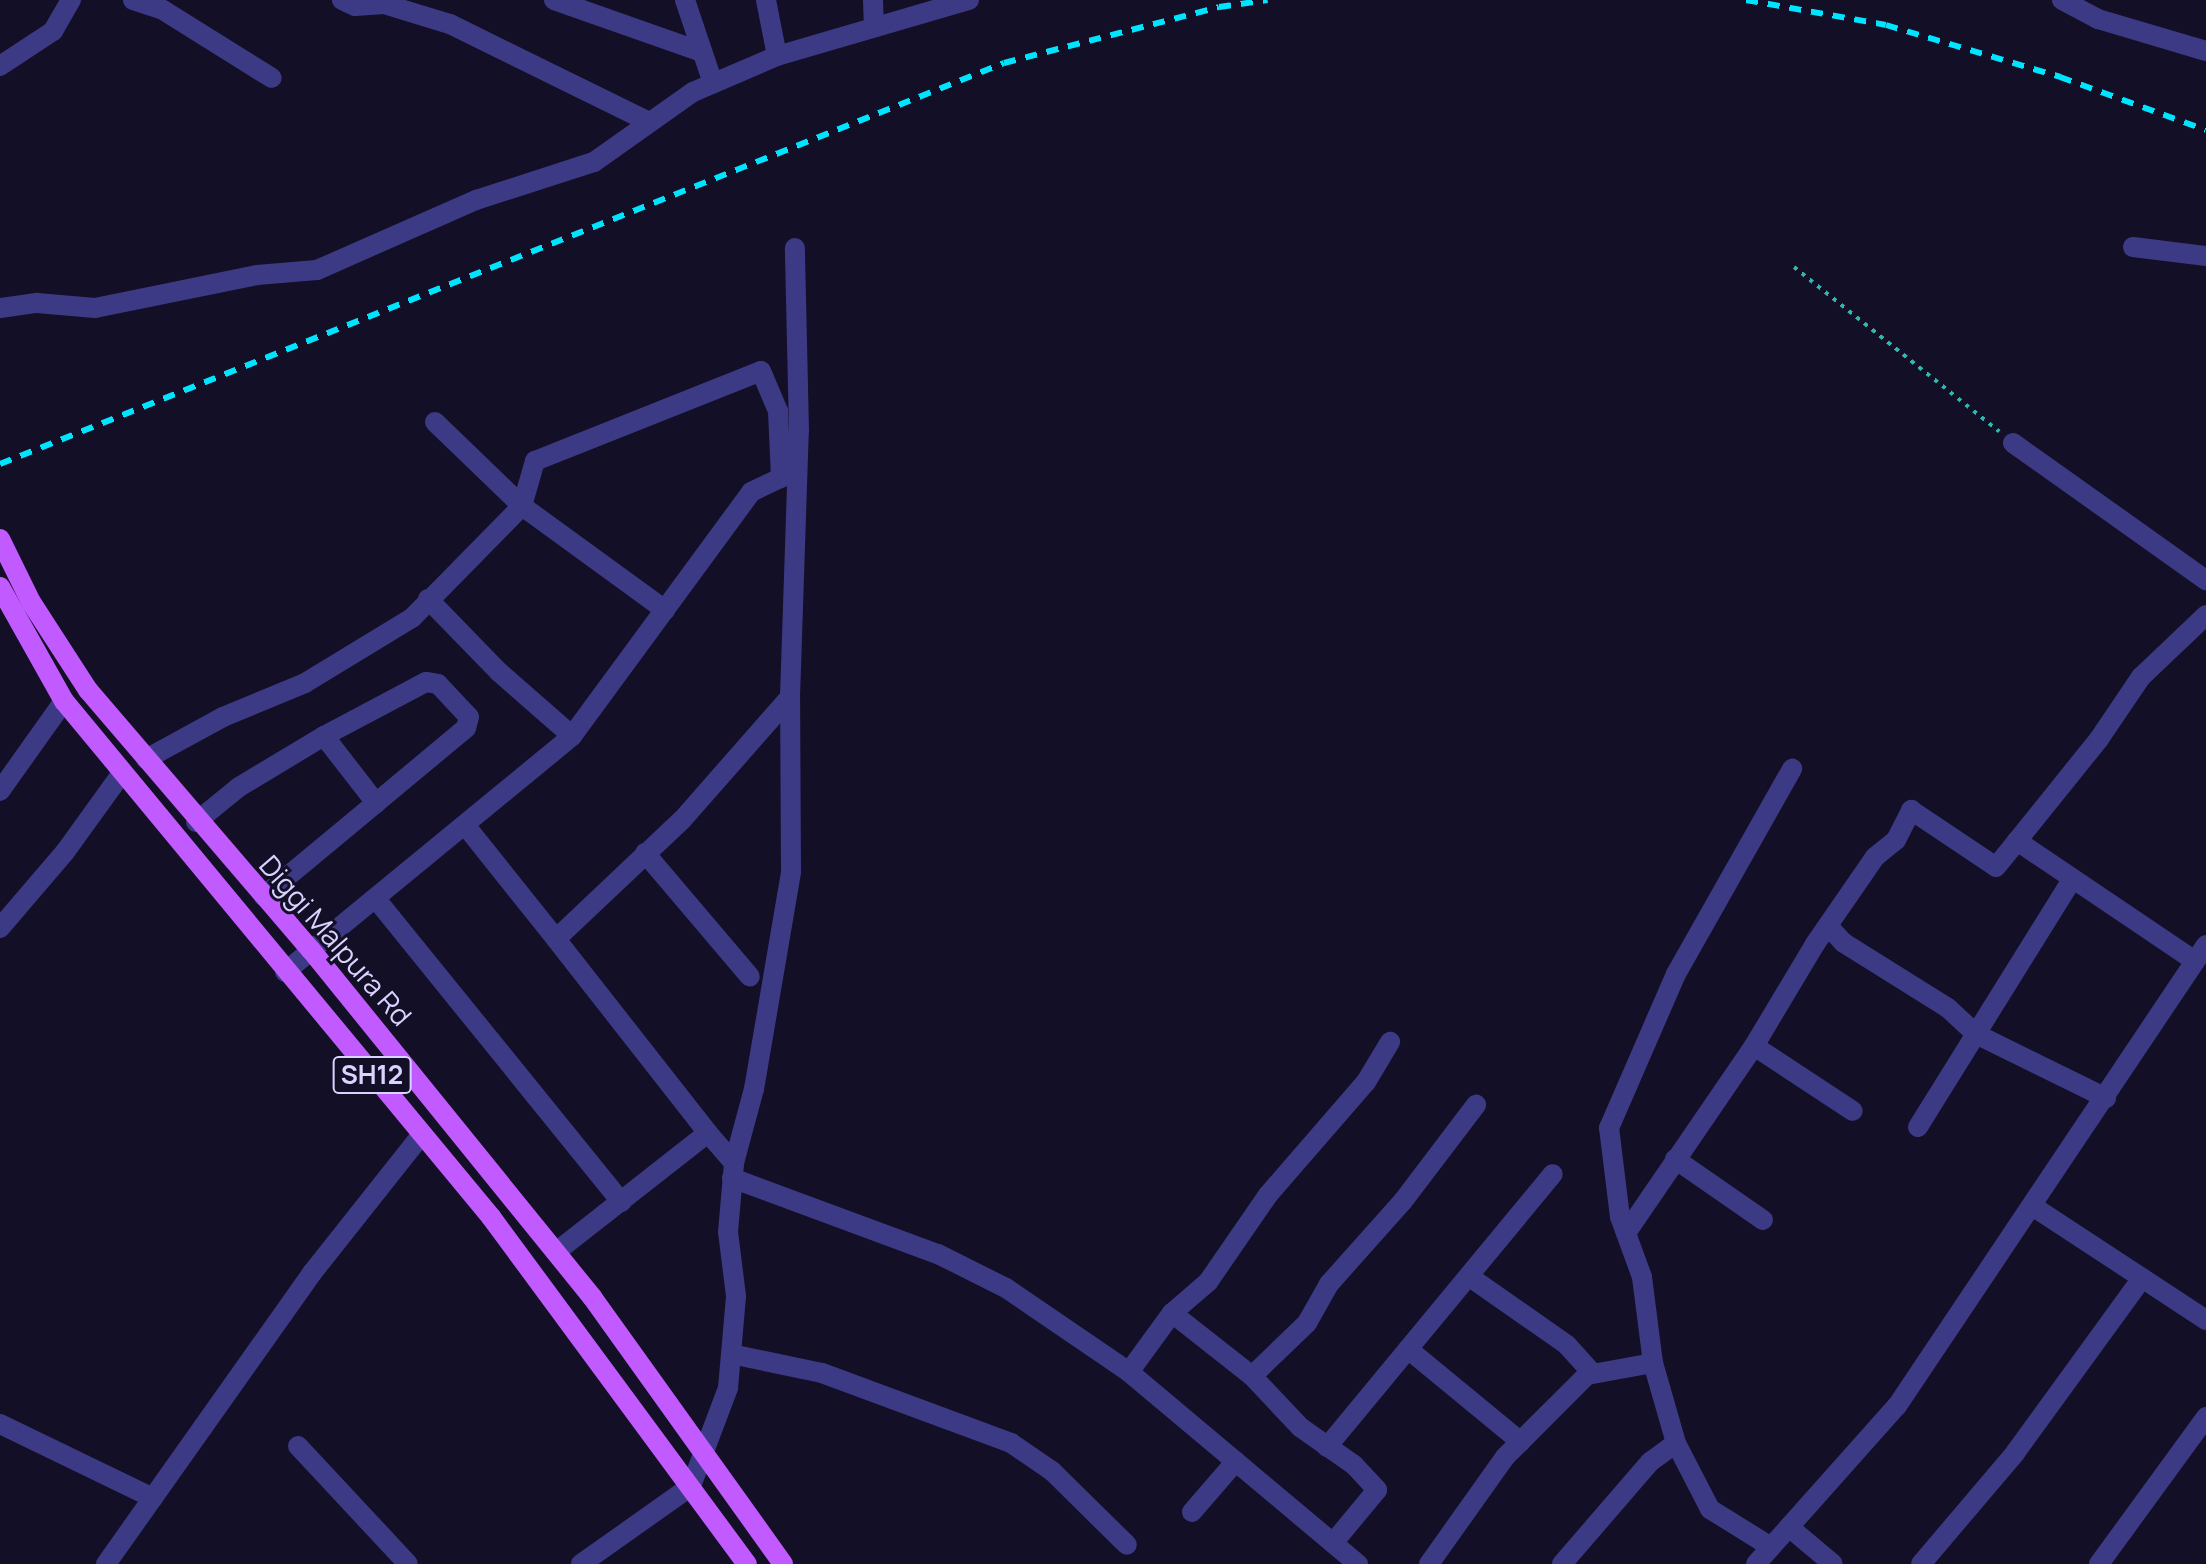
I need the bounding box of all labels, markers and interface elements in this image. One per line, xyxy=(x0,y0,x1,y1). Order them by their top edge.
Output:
street label: Diggi Malpura Rd xyxy=(253,848,419,1032)
road number: SH12 xyxy=(332,1053,412,1097)

